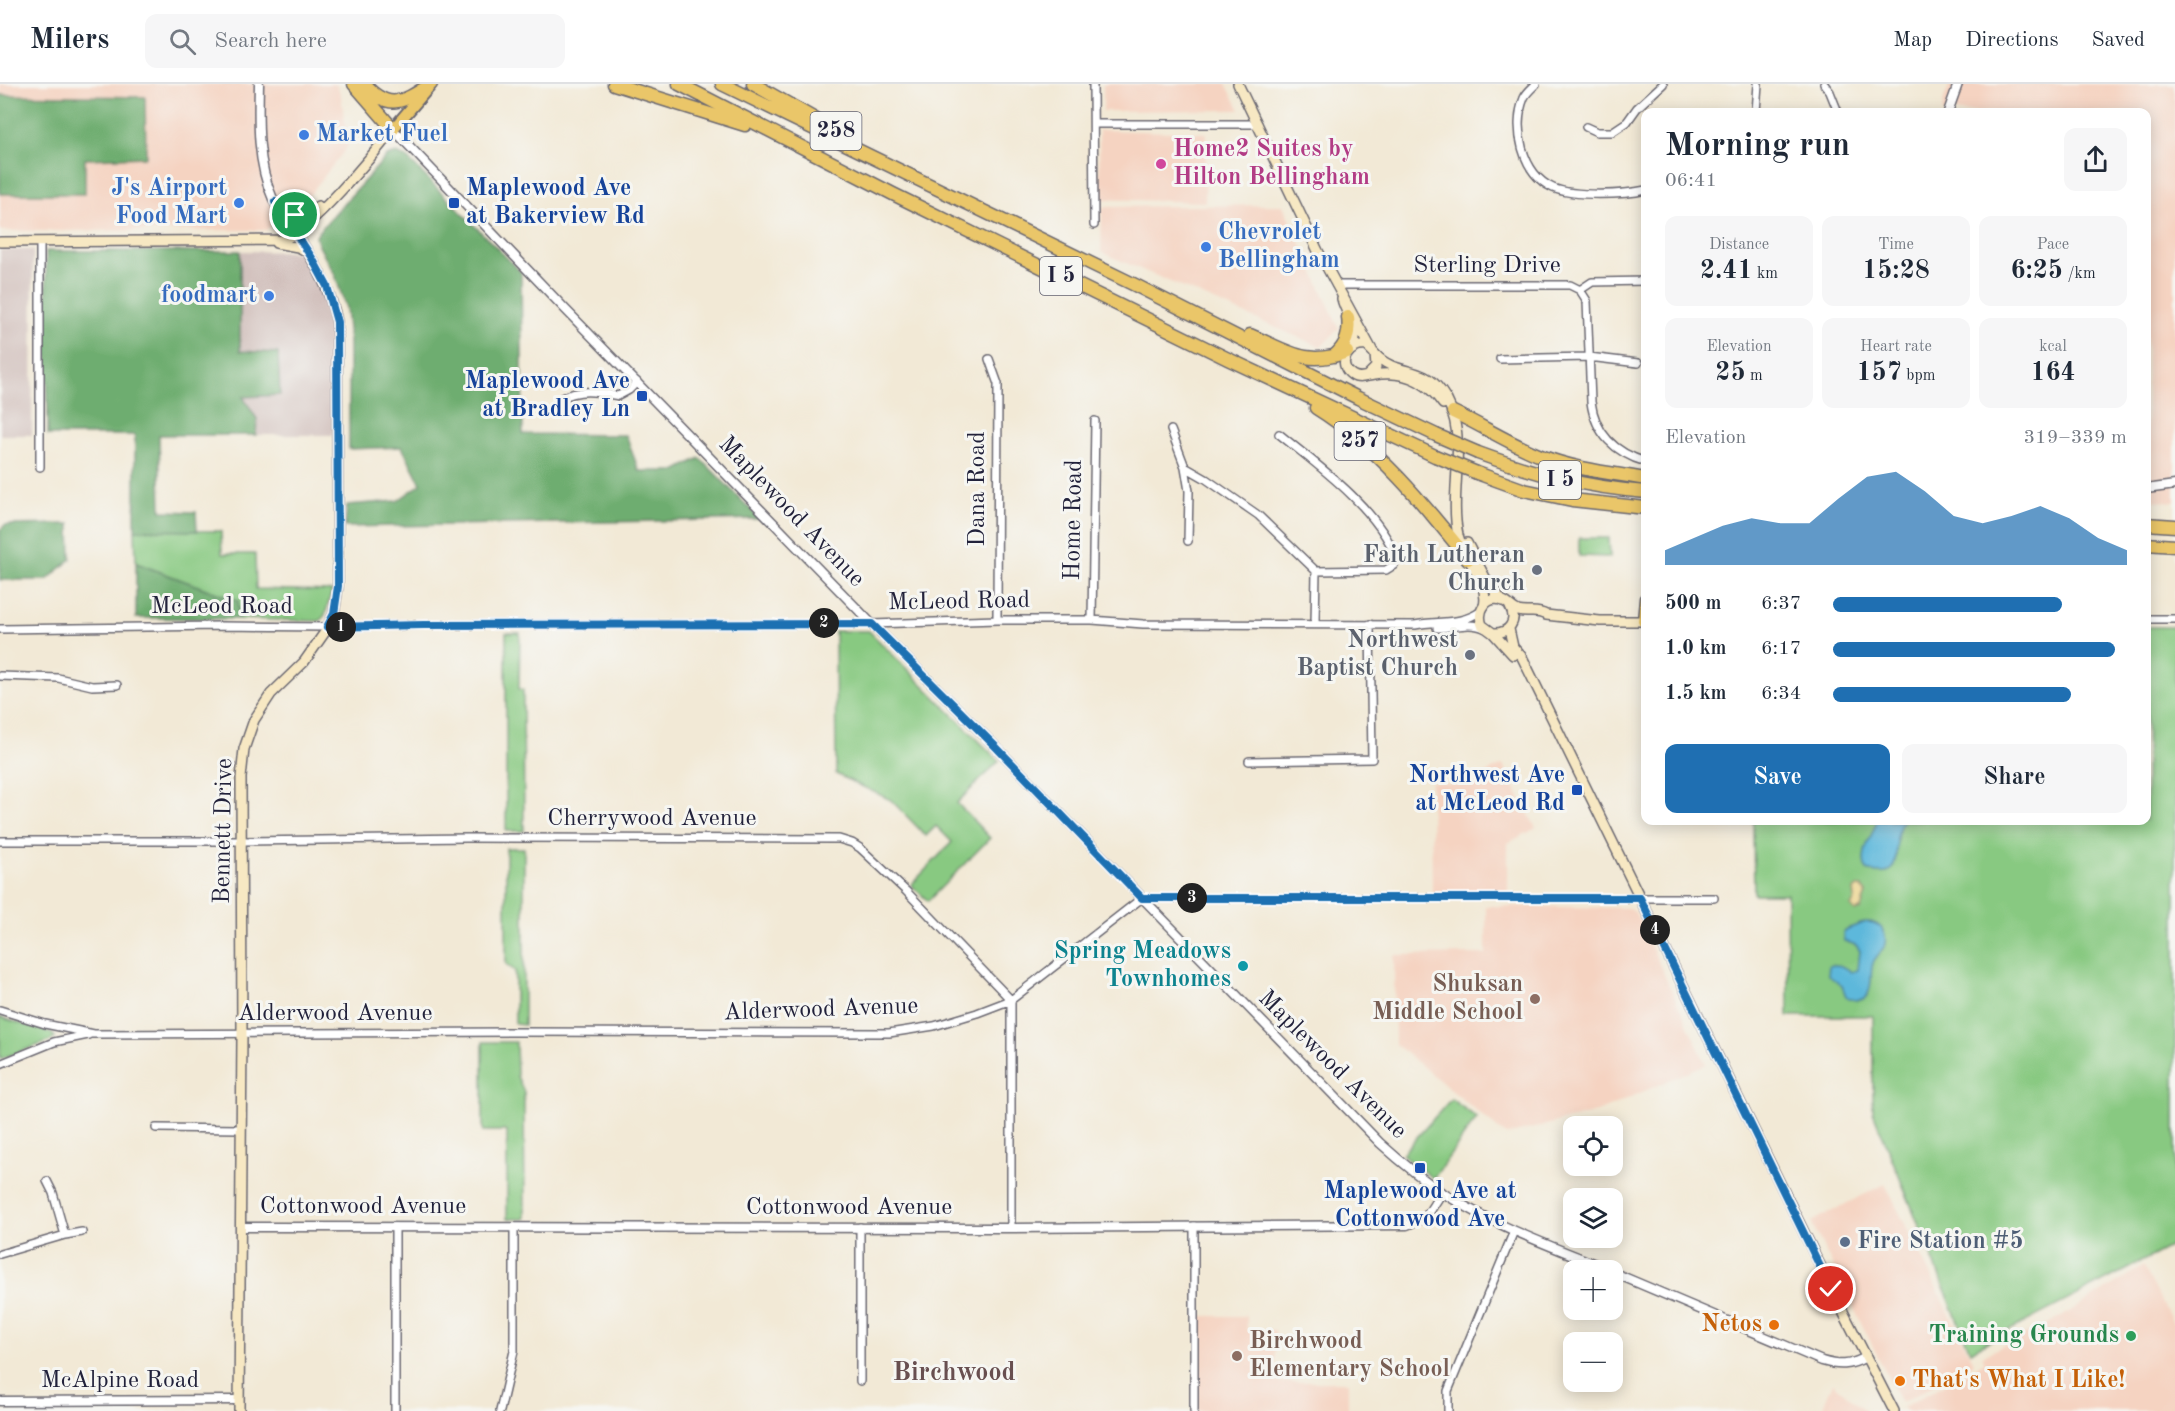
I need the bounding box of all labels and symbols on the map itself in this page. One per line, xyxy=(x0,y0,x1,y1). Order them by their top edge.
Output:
road number: 258 xyxy=(810,112,862,150)
place label: Market Fuel xyxy=(316,123,448,147)
marker: Market Fuel xyxy=(297,128,311,142)
place label: Home2 Suites by Hilton Bellingham xyxy=(1173,138,1370,190)
marker: Home2 Suites by Hilton Bellingham xyxy=(1154,157,1168,171)
place label: J's Airport Food Mart xyxy=(111,177,227,229)
place label: Maplewood Ave at Bakerview Rd xyxy=(466,177,645,229)
pin xyxy=(269,189,320,240)
marker: J's Airport Food Mart xyxy=(232,196,246,210)
marker: Maplewood Ave at Bakerview Rd xyxy=(447,196,461,210)
place label: Chevrolet Bellingham xyxy=(1218,221,1340,273)
marker: Chevrolet Bellingham xyxy=(1199,240,1213,254)
street label: Sterling Drive xyxy=(1413,254,1561,278)
road number: I 5 xyxy=(1040,257,1082,295)
place label: foodmart xyxy=(161,284,257,308)
marker: foodmart xyxy=(262,289,276,303)
place label: Maplewood Ave at Bradley Ln xyxy=(465,370,630,422)
marker: Maplewood Ave at Bradley Ln xyxy=(635,389,649,403)
road number: 257 xyxy=(1334,422,1386,460)
street label: Dana Road xyxy=(966,431,990,547)
street label: Maplewood Avenue xyxy=(713,432,869,592)
street label: Home Road xyxy=(1061,459,1087,581)
road number: I 5 xyxy=(1539,461,1581,499)
place label: Faith Lutheran Church xyxy=(1363,544,1525,596)
marker: Faith Lutheran Church xyxy=(1530,563,1544,577)
street label: McLeod Road xyxy=(888,589,1030,615)
street label: McLeod Road xyxy=(151,595,293,619)
pin: 2 xyxy=(809,608,839,638)
pin: 1 xyxy=(326,612,356,642)
place label: Northwest Baptist Church xyxy=(1297,629,1458,681)
marker: Northwest Baptist Church xyxy=(1463,648,1477,662)
street label: Bennett Drive xyxy=(211,758,237,904)
place label: Northwest Ave at McLeod Rd xyxy=(1409,764,1565,816)
marker: Northwest Ave at McLeod Rd xyxy=(1570,783,1584,797)
street label: Cherrywood Avenue xyxy=(547,807,757,831)
pin: 3 xyxy=(1177,883,1207,913)
pin: 4 xyxy=(1640,915,1670,945)
place label: Spring Meadows Townhomes xyxy=(1054,940,1231,992)
marker: Spring Meadows Townhomes xyxy=(1236,959,1250,973)
place label: Shuksan Middle School xyxy=(1372,973,1523,1025)
street label: Maplewood Avenue xyxy=(1253,986,1411,1144)
marker: Shuksan Middle School xyxy=(1528,992,1542,1006)
street label: Alderwood Avenue xyxy=(723,995,919,1025)
street label: Alderwood Avenue xyxy=(238,1002,432,1026)
marker: Maplewood Ave at Cottonwood Ave xyxy=(1413,1161,1427,1175)
place label: Maplewood Ave at Cottonwood Ave xyxy=(1324,1180,1517,1232)
street label: Cottonwood Avenue xyxy=(260,1195,466,1219)
street label: Cottonwood Avenue xyxy=(746,1196,952,1220)
place label: Fire Station #5 xyxy=(1857,1229,2023,1254)
marker: Fire Station #5 xyxy=(1838,1235,1852,1249)
pin xyxy=(1805,1263,1856,1314)
place label: Netos xyxy=(1701,1313,1762,1337)
marker: Netos xyxy=(1767,1318,1781,1332)
place label: Training Grounds xyxy=(1929,1324,2119,1348)
marker: Training Grounds xyxy=(2124,1329,2138,1343)
place label: Birchwood Elementary School xyxy=(1249,1330,1450,1382)
marker: Birchwood Elementary School xyxy=(1230,1349,1244,1363)
district label: Birchwood xyxy=(892,1360,1016,1386)
street label: McAlpine Road xyxy=(41,1369,199,1393)
place label: That's What I Like! xyxy=(1912,1369,2125,1393)
marker: That's What I Like! xyxy=(1893,1374,1907,1388)

